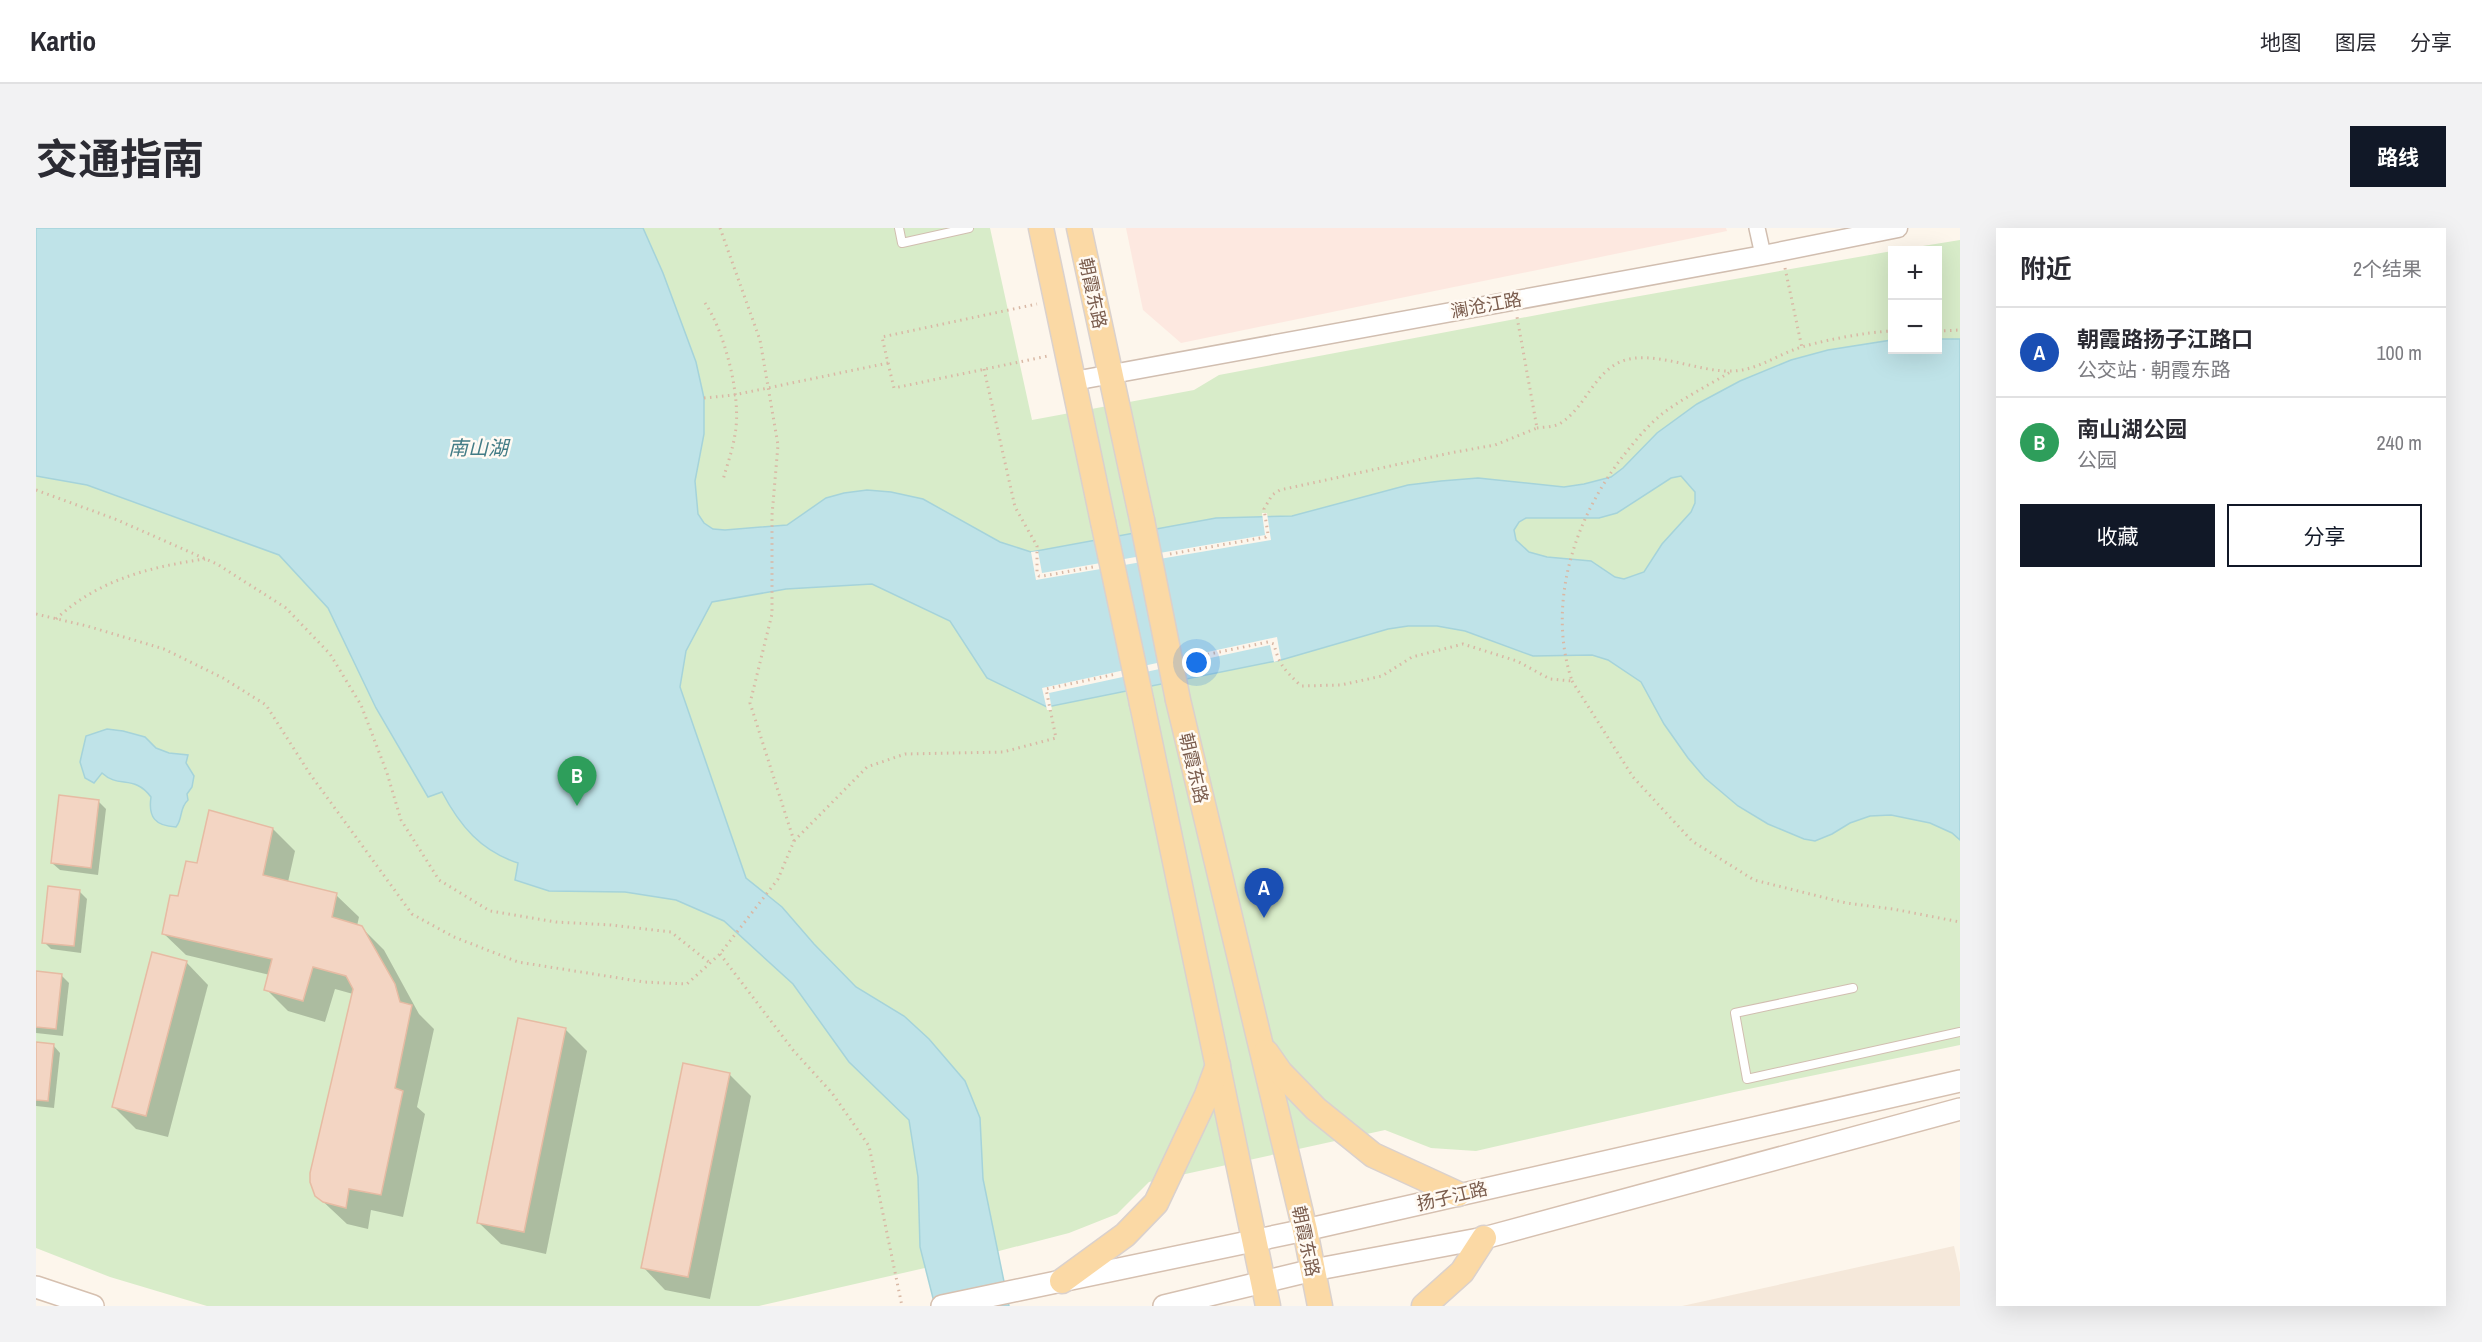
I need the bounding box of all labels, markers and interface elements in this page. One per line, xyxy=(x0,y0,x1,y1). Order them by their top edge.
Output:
text: Kartio xyxy=(30,22,96,60)
text: 地图 xyxy=(2260,28,2302,57)
text: 图层 xyxy=(2335,28,2377,57)
text: 分享 xyxy=(2410,28,2452,57)
button: 路线 xyxy=(2350,126,2446,187)
text: 交通指南 xyxy=(36,131,204,187)
map controls xyxy=(1888,246,1942,354)
button: + xyxy=(1888,246,1942,300)
text: 附近 xyxy=(2020,251,2072,286)
street label: 朝霞东路 xyxy=(1073,255,1113,331)
text: 2个结果 xyxy=(2353,255,2422,282)
street label: 澜沧江路 xyxy=(1448,286,1524,324)
button: − xyxy=(1888,300,1942,354)
text: 朝霞路扬子江路口 xyxy=(2077,324,2253,354)
text: A xyxy=(2034,339,2045,366)
text: 100 m xyxy=(2376,339,2422,366)
text: 公交站 · 朝霞东路 xyxy=(2077,356,2231,383)
text: 南山湖公园 xyxy=(2077,414,2187,444)
text: B xyxy=(2034,429,2045,456)
text: 240 m xyxy=(2376,429,2422,456)
water label: 南山湖 xyxy=(448,434,511,461)
text: 公园 xyxy=(2077,446,2117,473)
button: 收藏 xyxy=(2020,504,2215,567)
button: 分享 xyxy=(2227,504,2422,567)
your location xyxy=(1182,648,1211,677)
street label: 朝霞东路 xyxy=(1174,730,1214,806)
pin: B xyxy=(558,756,596,806)
pin: A xyxy=(1244,868,1284,918)
street label: 扬子江路 xyxy=(1414,1176,1490,1216)
street label: 朝霞东路 xyxy=(1286,1203,1326,1279)

